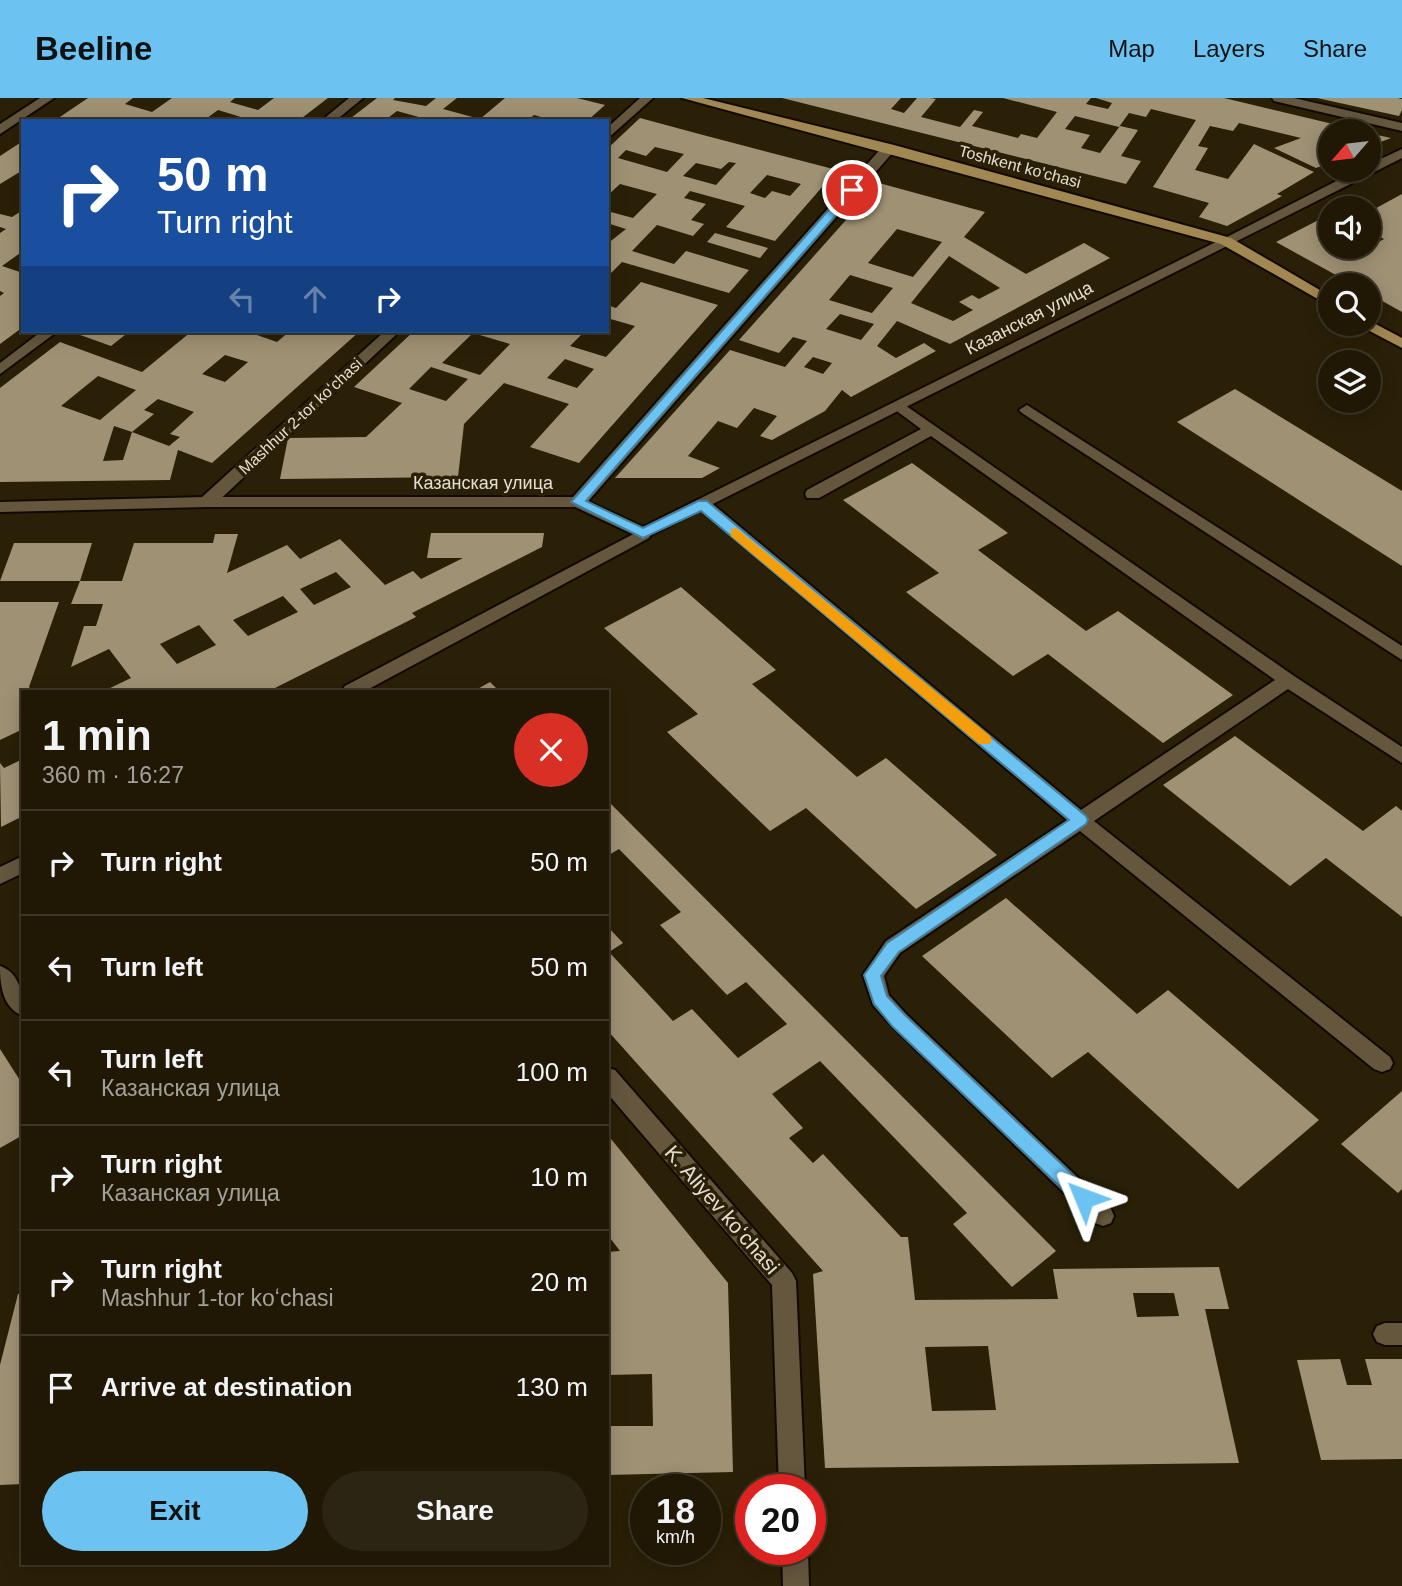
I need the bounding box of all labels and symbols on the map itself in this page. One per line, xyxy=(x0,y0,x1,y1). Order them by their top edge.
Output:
north arrow xyxy=(1318,119,1381,182)
street label: Toshkent ko'chasi xyxy=(957,142,1083,191)
pin xyxy=(822,160,882,220)
street label: Казанская улица xyxy=(962,277,1097,359)
street label: Mashhur 2-tor koʻchasi xyxy=(235,355,365,478)
street label: Казанская улица xyxy=(413,473,554,493)
street label: K. Aliyev koʻchasi xyxy=(660,1141,784,1278)
position arrow xyxy=(1047,1161,1121,1235)
speed limit sign: 20 xyxy=(735,1474,826,1565)

